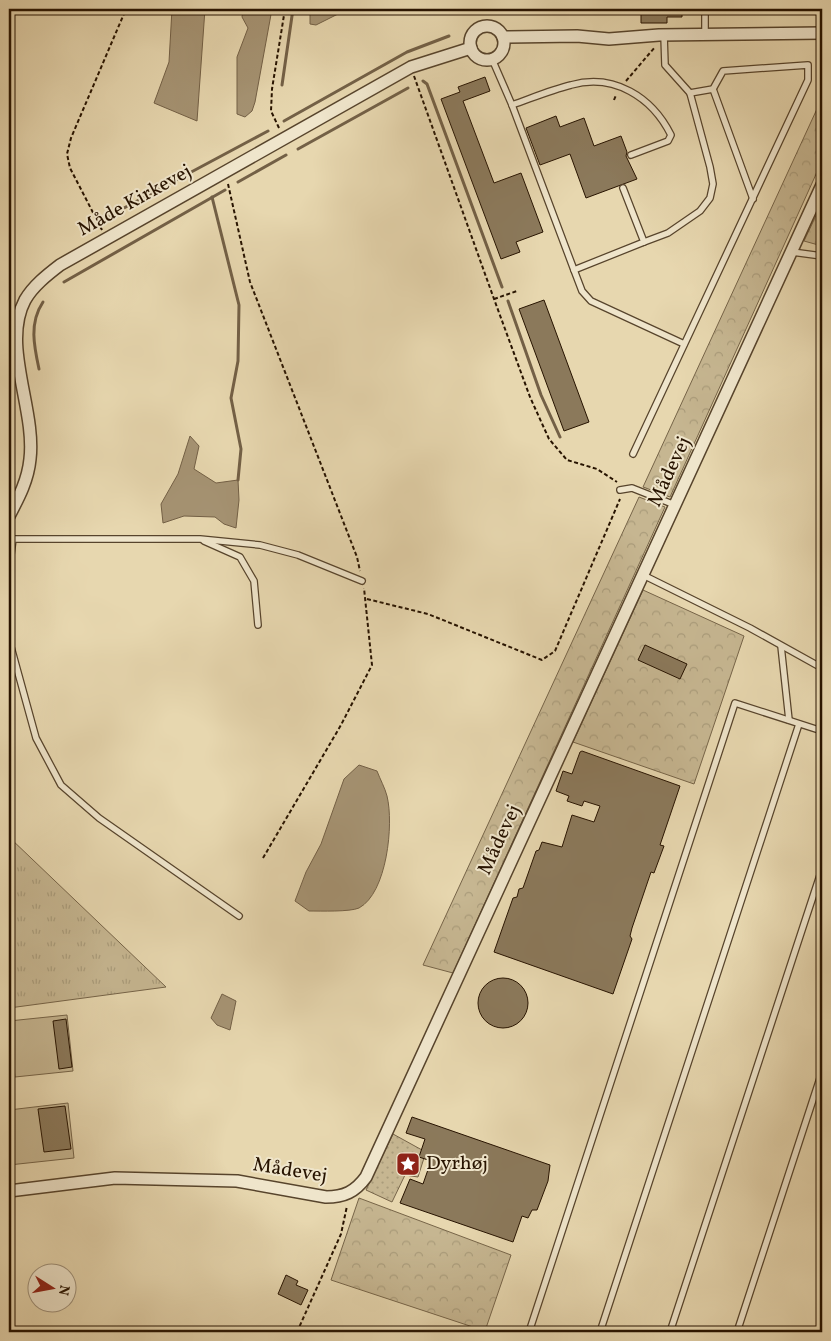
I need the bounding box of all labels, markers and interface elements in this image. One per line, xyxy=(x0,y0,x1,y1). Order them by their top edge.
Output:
street label: Måde Kirkevej xyxy=(73,158,197,244)
street label: Mådevej xyxy=(642,432,698,512)
street label: Mådevej xyxy=(472,800,528,880)
place label: Dyrhøj xyxy=(426,1150,488,1178)
street label: Mådevej xyxy=(251,1151,329,1191)
place icon: Dyrhøj xyxy=(395,1151,421,1177)
north arrow xyxy=(28,1264,78,1314)
text: N xyxy=(53,1283,74,1297)

